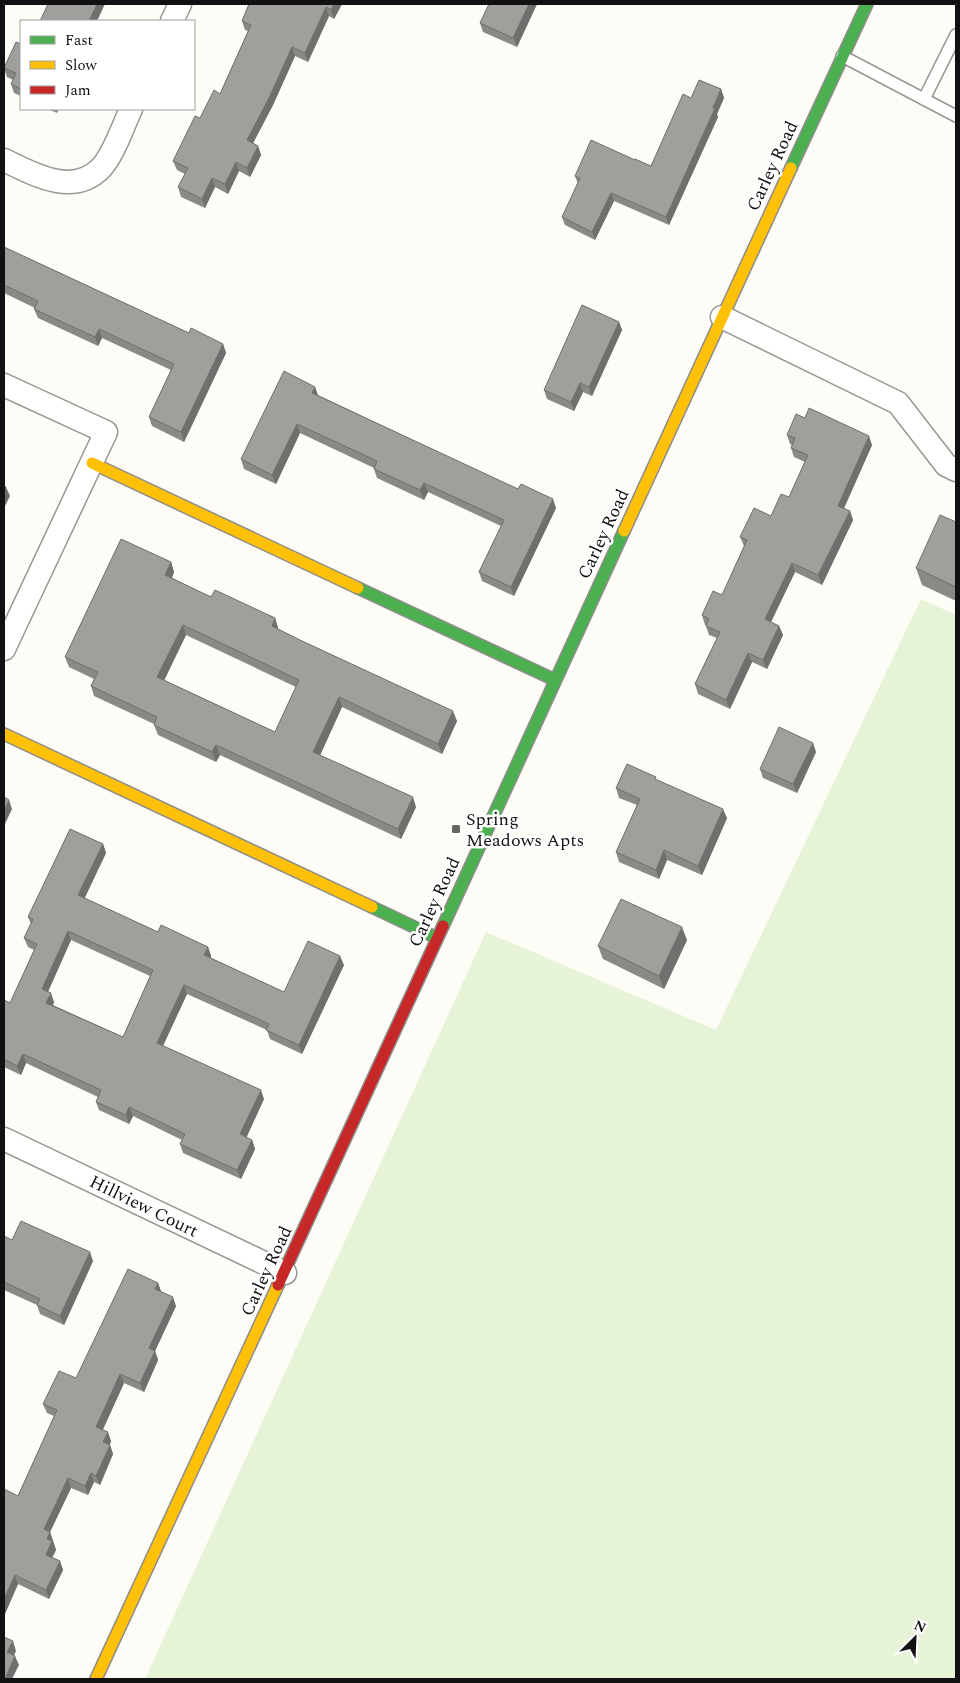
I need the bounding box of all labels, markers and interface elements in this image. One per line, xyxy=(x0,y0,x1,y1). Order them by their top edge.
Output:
legend xyxy=(20,20,195,110)
text: Fast xyxy=(65,29,93,52)
text: Slow xyxy=(65,54,97,77)
text: Jam xyxy=(65,79,91,102)
street label: Carley Road xyxy=(740,117,805,216)
street label: Carley Road xyxy=(571,485,636,584)
place label: Spring Meadows Apts xyxy=(466,806,584,854)
marker: Spring Meadows Apts xyxy=(450,823,462,835)
street label: Carley Road xyxy=(402,853,467,952)
street label: Hillview Court xyxy=(85,1168,203,1245)
street label: Carley Road xyxy=(234,1222,299,1321)
north arrow xyxy=(890,1613,940,1663)
text: N xyxy=(911,1615,930,1638)

